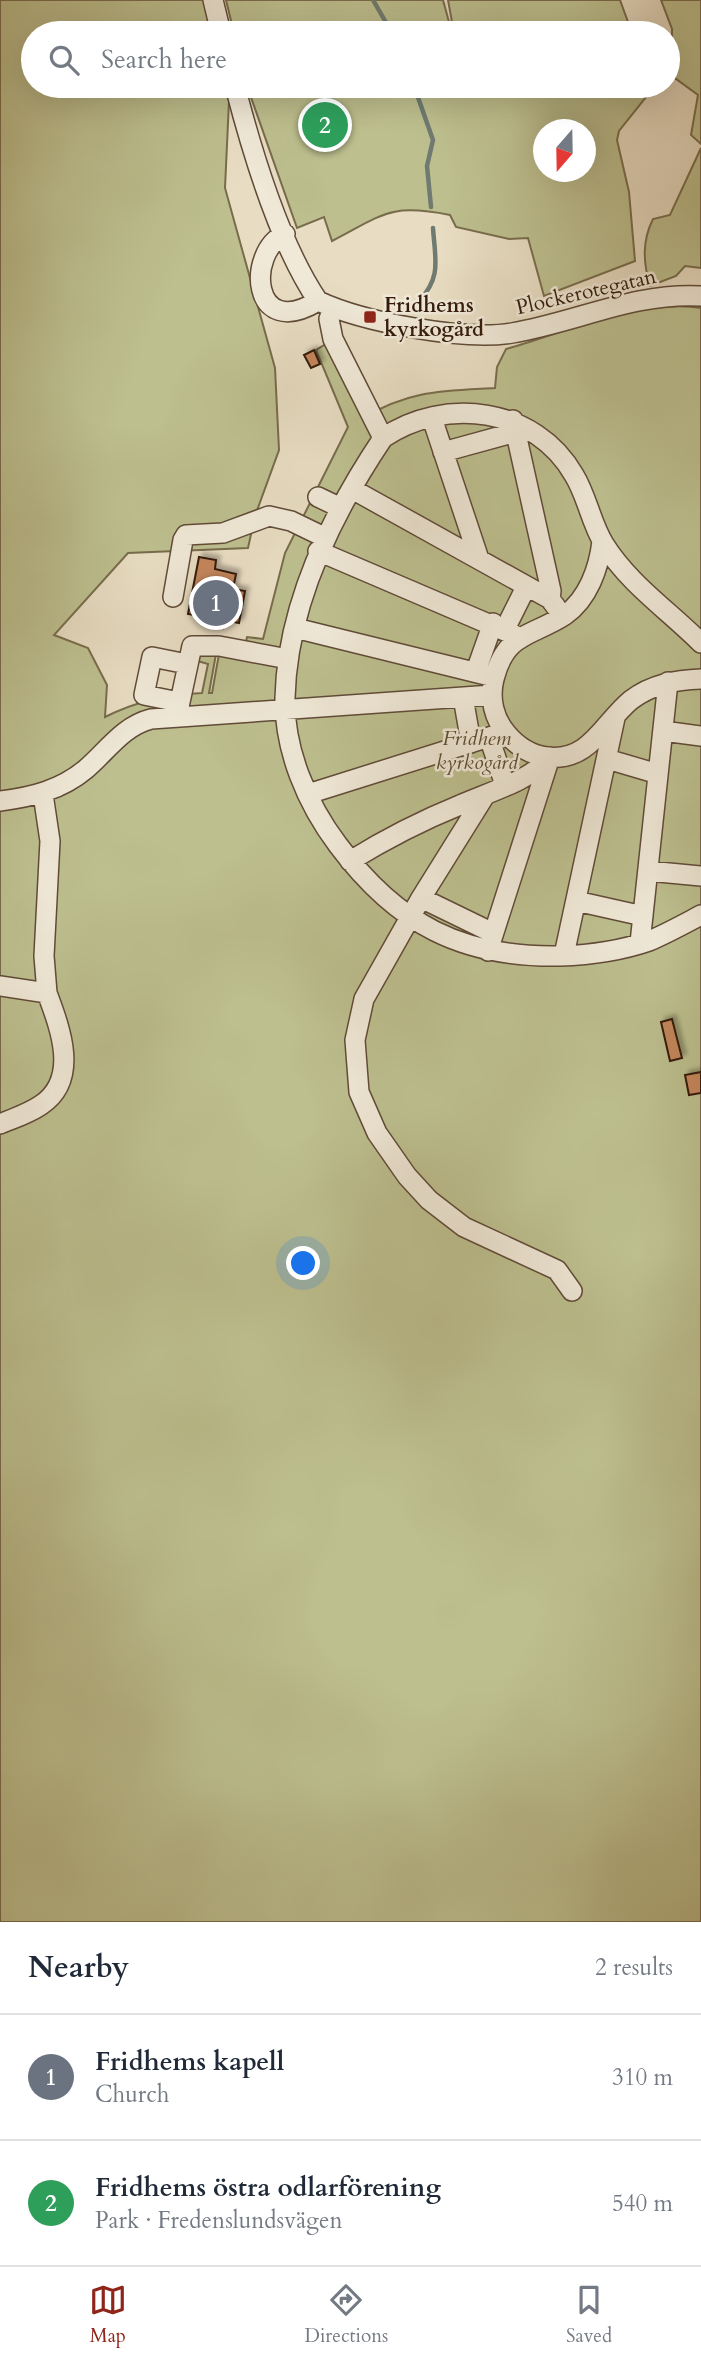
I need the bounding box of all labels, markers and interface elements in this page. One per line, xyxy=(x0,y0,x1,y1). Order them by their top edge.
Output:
search box xyxy=(21,21,680,98)
icon: search xyxy=(45,41,83,79)
text: Search here xyxy=(101,42,227,77)
pin: 2 xyxy=(302,99,348,151)
north arrow xyxy=(533,119,596,182)
street label: Plockerotegatan xyxy=(513,262,659,322)
place label: Fridhems kyrkogård xyxy=(384,291,484,344)
marker: Fridhems kyrkogård xyxy=(362,309,378,325)
pin: 1 xyxy=(193,577,239,629)
park label: Fridhem kyrkogård xyxy=(436,724,519,777)
your location xyxy=(286,1246,320,1280)
text: Nearby xyxy=(28,1947,129,1988)
text: 2 results xyxy=(595,1952,673,1983)
text: Fridhems kapell xyxy=(95,2044,284,2079)
text: 1 xyxy=(45,2062,57,2093)
text: 310 m xyxy=(612,2062,673,2093)
text: Church xyxy=(95,2079,169,2110)
text: Fridhems östra odlarförening xyxy=(95,2170,441,2205)
text: 2 xyxy=(45,2188,57,2219)
text: 540 m xyxy=(612,2188,673,2219)
text: Park · Fredenslundsvägen xyxy=(95,2205,342,2236)
tab: Map xyxy=(89,2281,127,2349)
tab: Directions xyxy=(305,2281,388,2349)
tab: Saved xyxy=(566,2281,612,2349)

